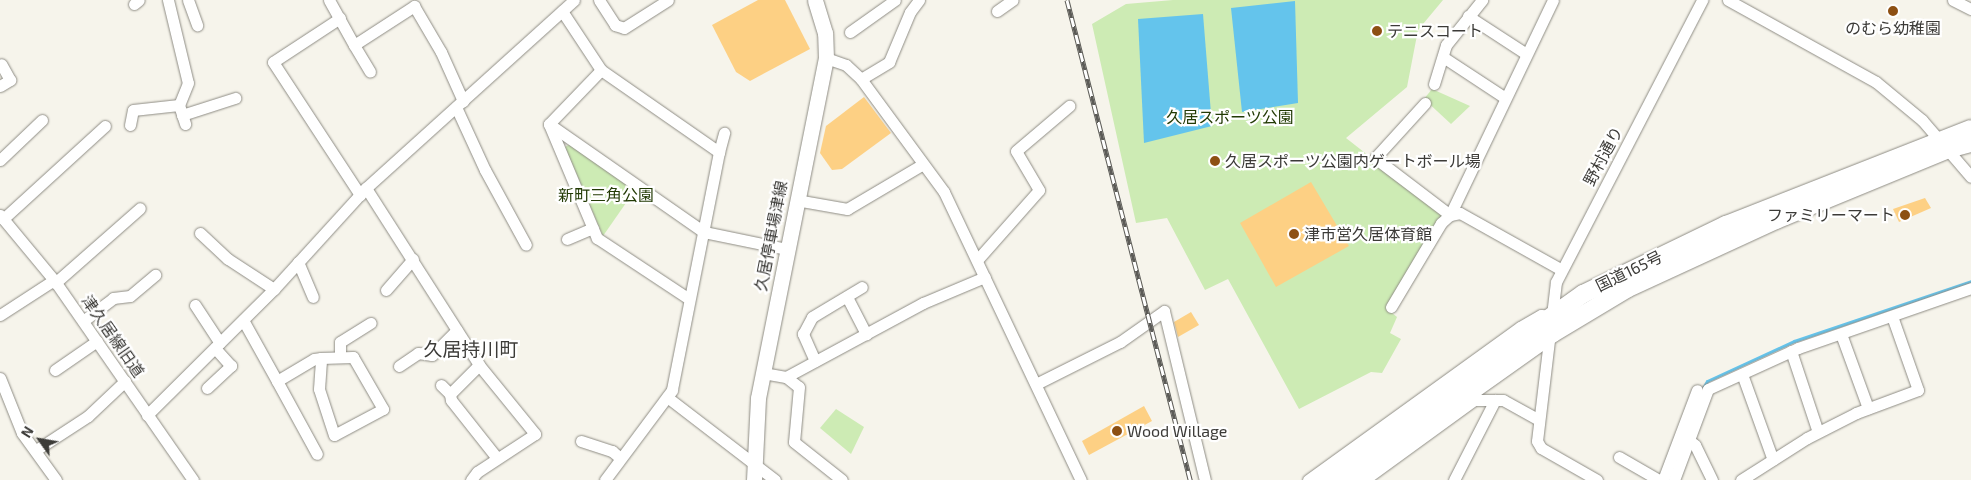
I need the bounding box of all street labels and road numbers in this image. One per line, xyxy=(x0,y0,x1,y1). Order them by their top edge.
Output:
street label: 野村通り xyxy=(1580,123,1626,189)
street label: 久居停車場津線 xyxy=(751,179,791,293)
street label: 国道165号 xyxy=(1592,247,1666,295)
street label: 津久居線旧道 xyxy=(78,291,148,381)

